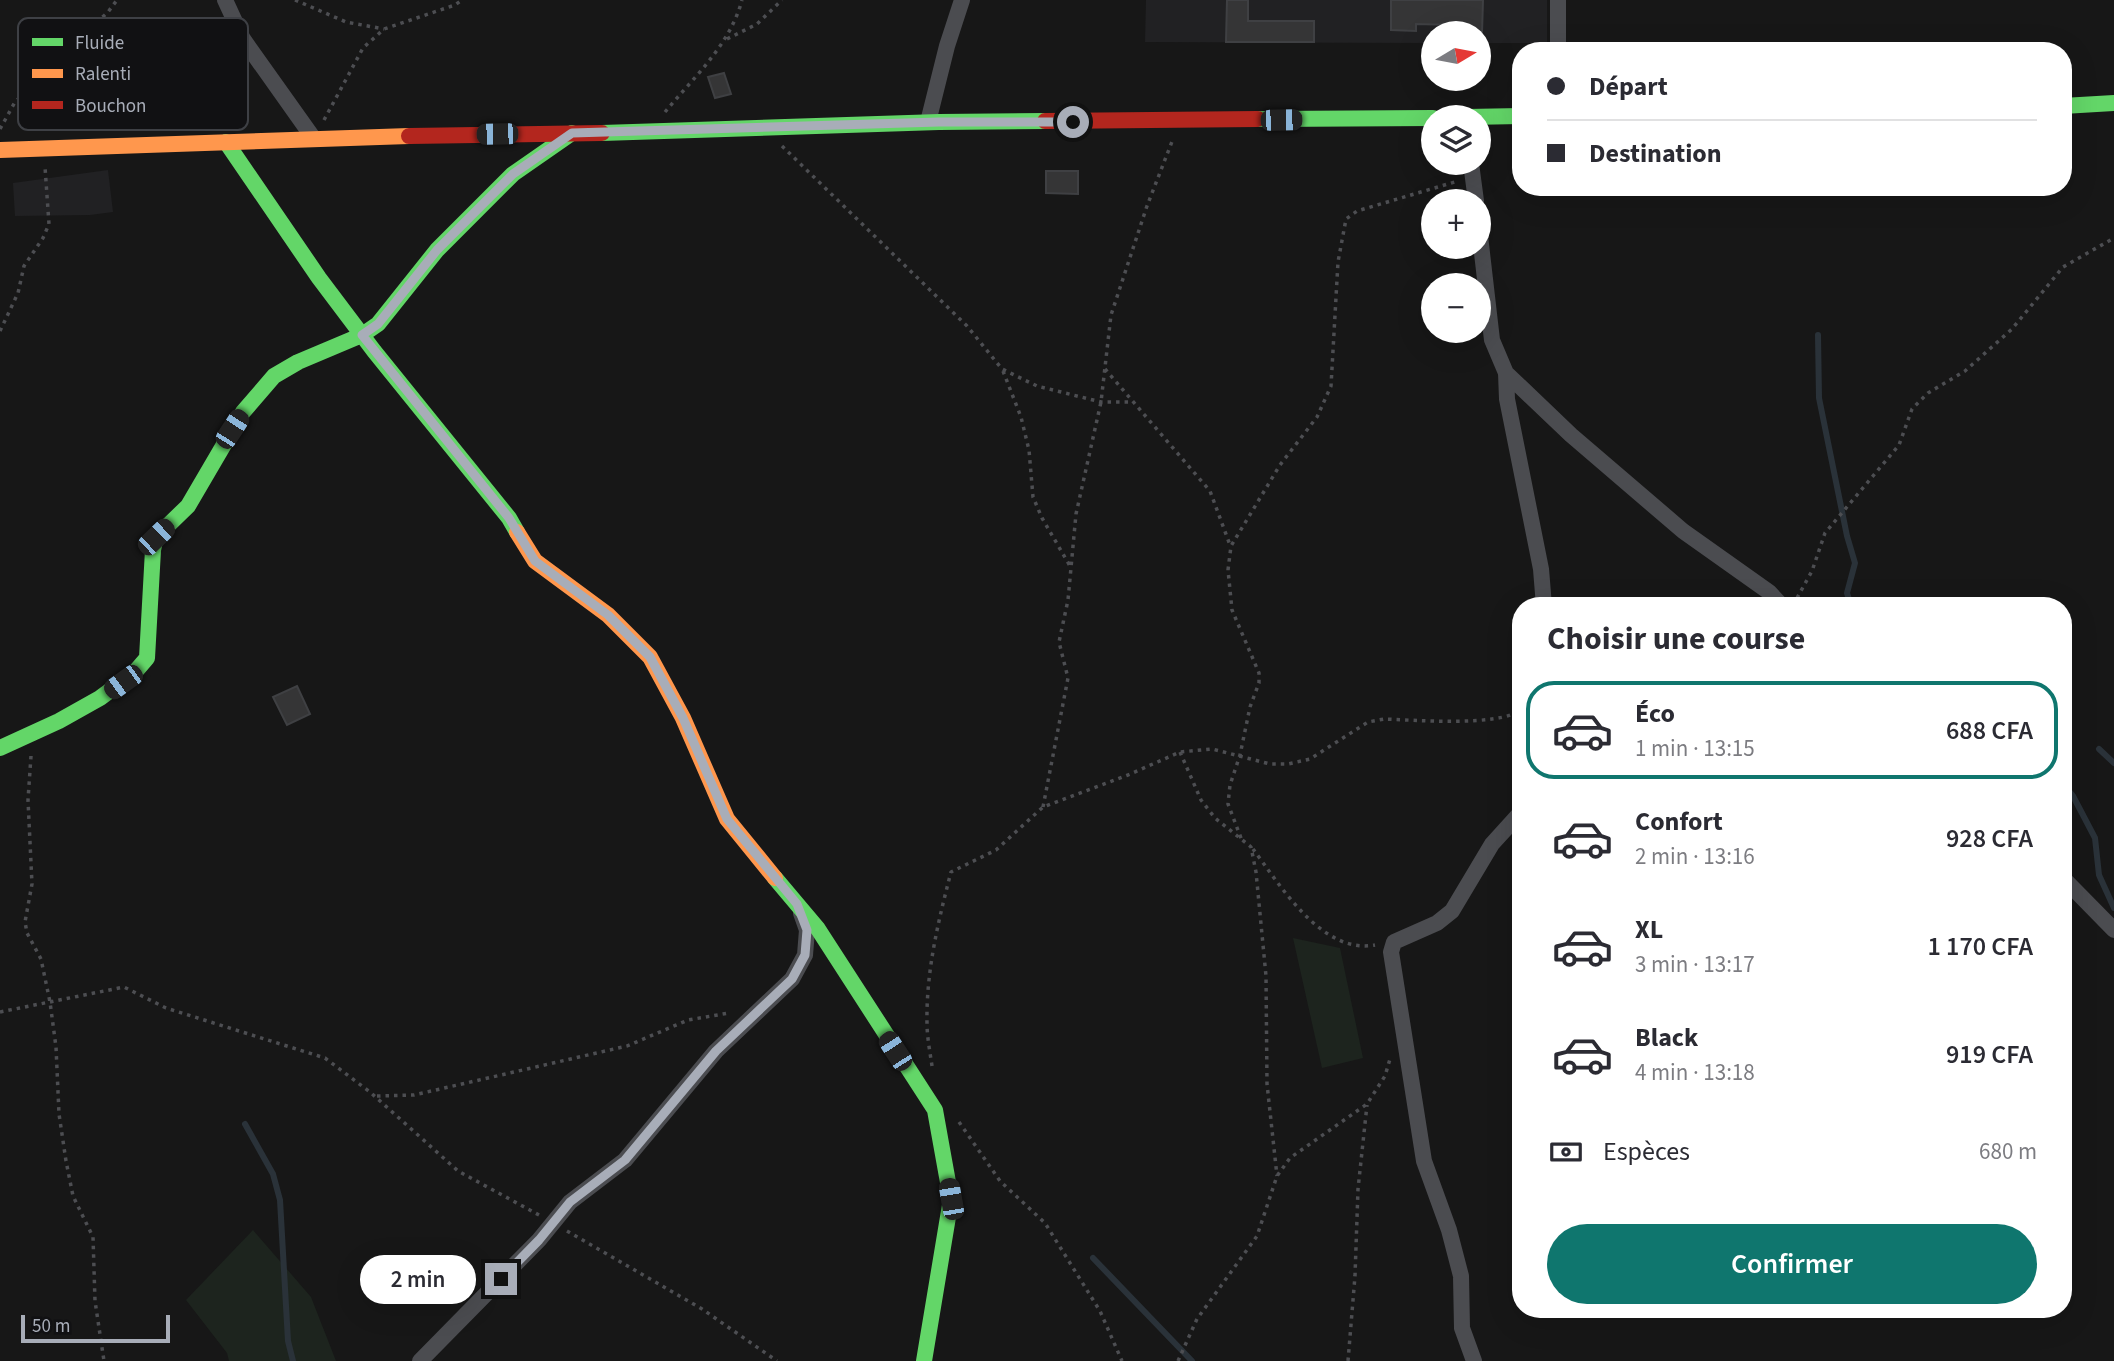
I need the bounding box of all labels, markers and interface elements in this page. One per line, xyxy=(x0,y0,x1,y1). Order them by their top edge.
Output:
legend xyxy=(18,18,248,130)
north arrow xyxy=(1421,21,1491,91)
map controls xyxy=(1421,21,1491,343)
text: Fluide xyxy=(75,30,124,57)
text: Ralenti xyxy=(75,61,131,88)
text: Départ xyxy=(1589,68,1668,105)
text: Bouchon xyxy=(75,93,147,120)
button: layers xyxy=(1421,105,1491,175)
route start xyxy=(1057,106,1089,138)
car xyxy=(1260,109,1303,131)
car xyxy=(476,123,519,145)
text: Destination xyxy=(1589,135,1722,172)
button: + xyxy=(1421,189,1491,259)
button: − xyxy=(1421,273,1491,343)
car xyxy=(212,406,253,452)
car xyxy=(134,515,179,559)
text: Choisir une course xyxy=(1547,616,1805,662)
car xyxy=(100,661,147,703)
text: Éco xyxy=(1635,695,1675,732)
icon: car xyxy=(1551,699,1614,762)
text: 688 CFA xyxy=(1946,712,2033,749)
text: 1 min · 13:15 xyxy=(1635,732,1755,765)
text: Confort xyxy=(1635,803,1723,840)
icon: car xyxy=(1551,807,1614,870)
text: 928 CFA xyxy=(1946,820,2033,857)
text: 2 min · 13:16 xyxy=(1635,840,1755,873)
text: XL xyxy=(1635,911,1663,948)
icon: car xyxy=(1551,915,1614,978)
text: 1 170 CFA xyxy=(1928,928,2033,965)
text: 3 min · 13:17 xyxy=(1635,948,1755,981)
text: Black xyxy=(1635,1019,1698,1056)
icon: car xyxy=(1551,1023,1614,1086)
car xyxy=(875,1028,916,1074)
text: 919 CFA xyxy=(1946,1036,2033,1073)
text: 4 min · 13:18 xyxy=(1635,1056,1755,1089)
icon: cash xyxy=(1547,1133,1585,1171)
text: Espèces xyxy=(1603,1133,1690,1170)
text: 680 m xyxy=(1979,1135,2037,1168)
car xyxy=(938,1176,965,1222)
button: Confirmer xyxy=(1547,1224,2037,1304)
callout: 2 min xyxy=(361,1254,476,1304)
text: 2 min xyxy=(391,1263,445,1296)
route end xyxy=(485,1263,517,1295)
scale bar xyxy=(21,1312,170,1344)
text: 50 m xyxy=(32,1313,70,1340)

